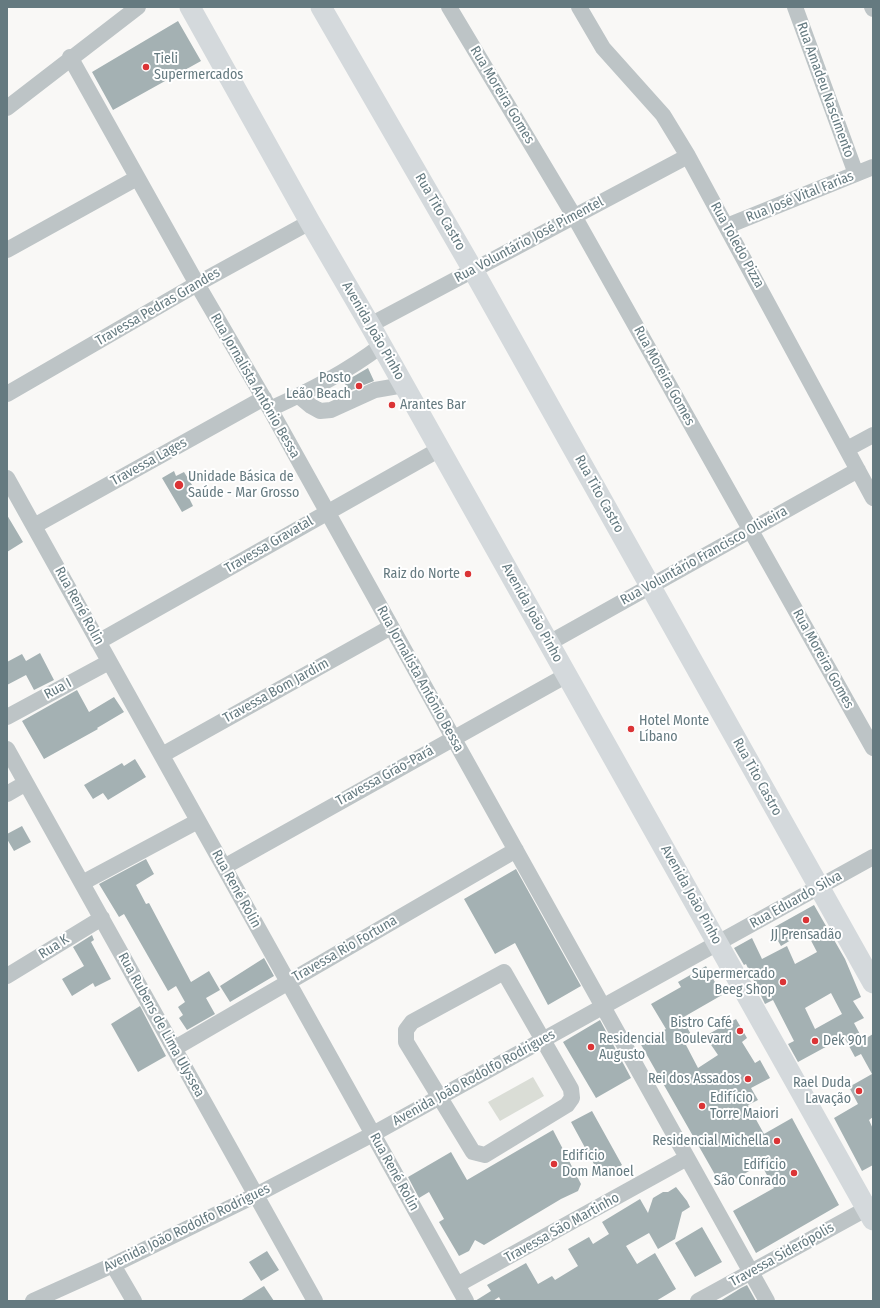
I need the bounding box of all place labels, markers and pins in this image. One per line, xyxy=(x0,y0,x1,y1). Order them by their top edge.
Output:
place label: Tieli Supermercados xyxy=(154,51,243,84)
marker: Tieli Supermercados xyxy=(141,62,151,72)
place label: Posto Leão Beach xyxy=(286,370,351,402)
marker: Posto Leão Beach xyxy=(354,381,364,391)
place label: Arantes Bar xyxy=(400,397,466,413)
marker: Arantes Bar xyxy=(387,400,397,410)
place label: Unidade Básica de Saúde - Mar Grosso xyxy=(188,469,299,502)
marker: Unidade Básica de Saúde - Mar Grosso xyxy=(173,479,185,491)
place label: Raiz do Norte xyxy=(383,566,460,582)
marker: Raiz do Norte xyxy=(463,569,473,579)
place label: Hotel Monte Líbano xyxy=(639,713,709,746)
marker: Hotel Monte Líbano xyxy=(626,724,636,734)
marker: JJ Prensadão xyxy=(801,915,811,925)
place label: JJ Prensadão xyxy=(770,927,842,943)
place label: Supermercado Beeg Shop xyxy=(692,966,775,998)
marker: Supermercado Beeg Shop xyxy=(778,977,788,987)
place label: Bistro Café Boulevard xyxy=(670,1015,732,1048)
marker: Bistro Café Boulevard xyxy=(735,1026,745,1036)
place label: Residencial Augusto xyxy=(599,1031,665,1064)
place label: Dek 901 xyxy=(823,1033,867,1049)
marker: Dek 901 xyxy=(810,1036,820,1046)
marker: Residencial Augusto xyxy=(586,1042,596,1052)
place label: Rei dos Assados xyxy=(648,1071,740,1087)
marker: Rei dos Assados xyxy=(743,1074,753,1084)
place label: Rael Duda Lavação xyxy=(793,1075,851,1108)
marker: Rael Duda Lavação xyxy=(854,1086,864,1096)
place label: Edifício Torre Maiori xyxy=(710,1090,779,1122)
marker: Edifício Torre Maiori xyxy=(697,1101,707,1111)
place label: Residencial Michella xyxy=(652,1133,769,1149)
marker: Residencial Michella xyxy=(772,1136,782,1146)
place label: Edifício Dom Manoel xyxy=(562,1148,634,1180)
place label: Edifício São Conrado xyxy=(714,1157,786,1190)
marker: Edifício Dom Manoel xyxy=(549,1159,559,1169)
marker: Edifício São Conrado xyxy=(789,1168,799,1178)

